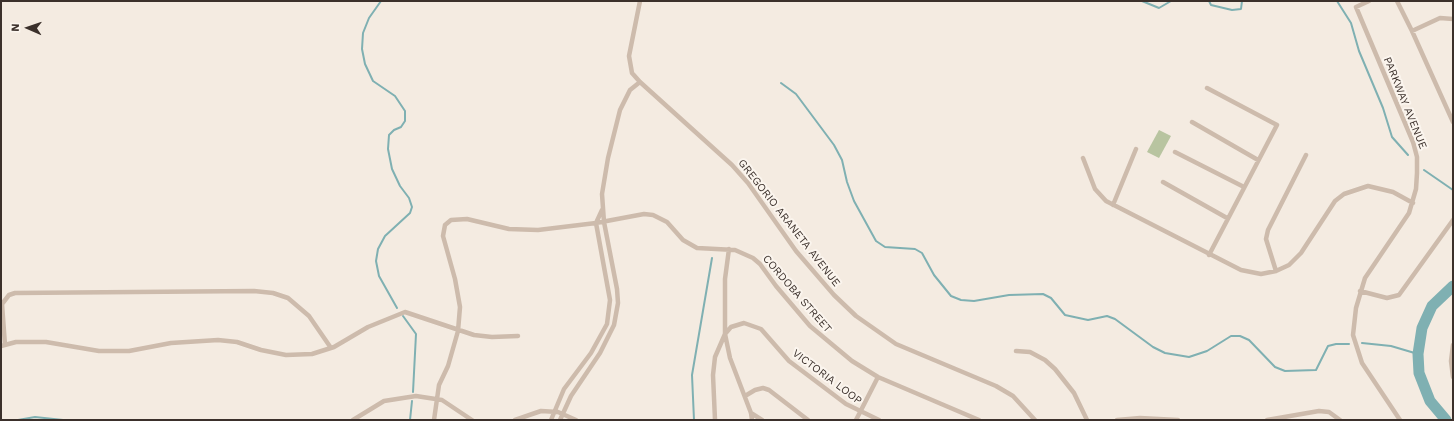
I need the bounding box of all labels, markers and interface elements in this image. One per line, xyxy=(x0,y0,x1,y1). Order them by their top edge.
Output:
north arrow xyxy=(8,8,48,48)
text: N xyxy=(9,23,22,32)
street label: PARKWAY AVENUE xyxy=(1380,55,1430,151)
street label: GREGORIO ARANETA AVENUE xyxy=(735,157,843,289)
street label: CORDOBA STREET xyxy=(760,252,834,336)
street label: VICTORIA LOOP xyxy=(790,347,864,407)

